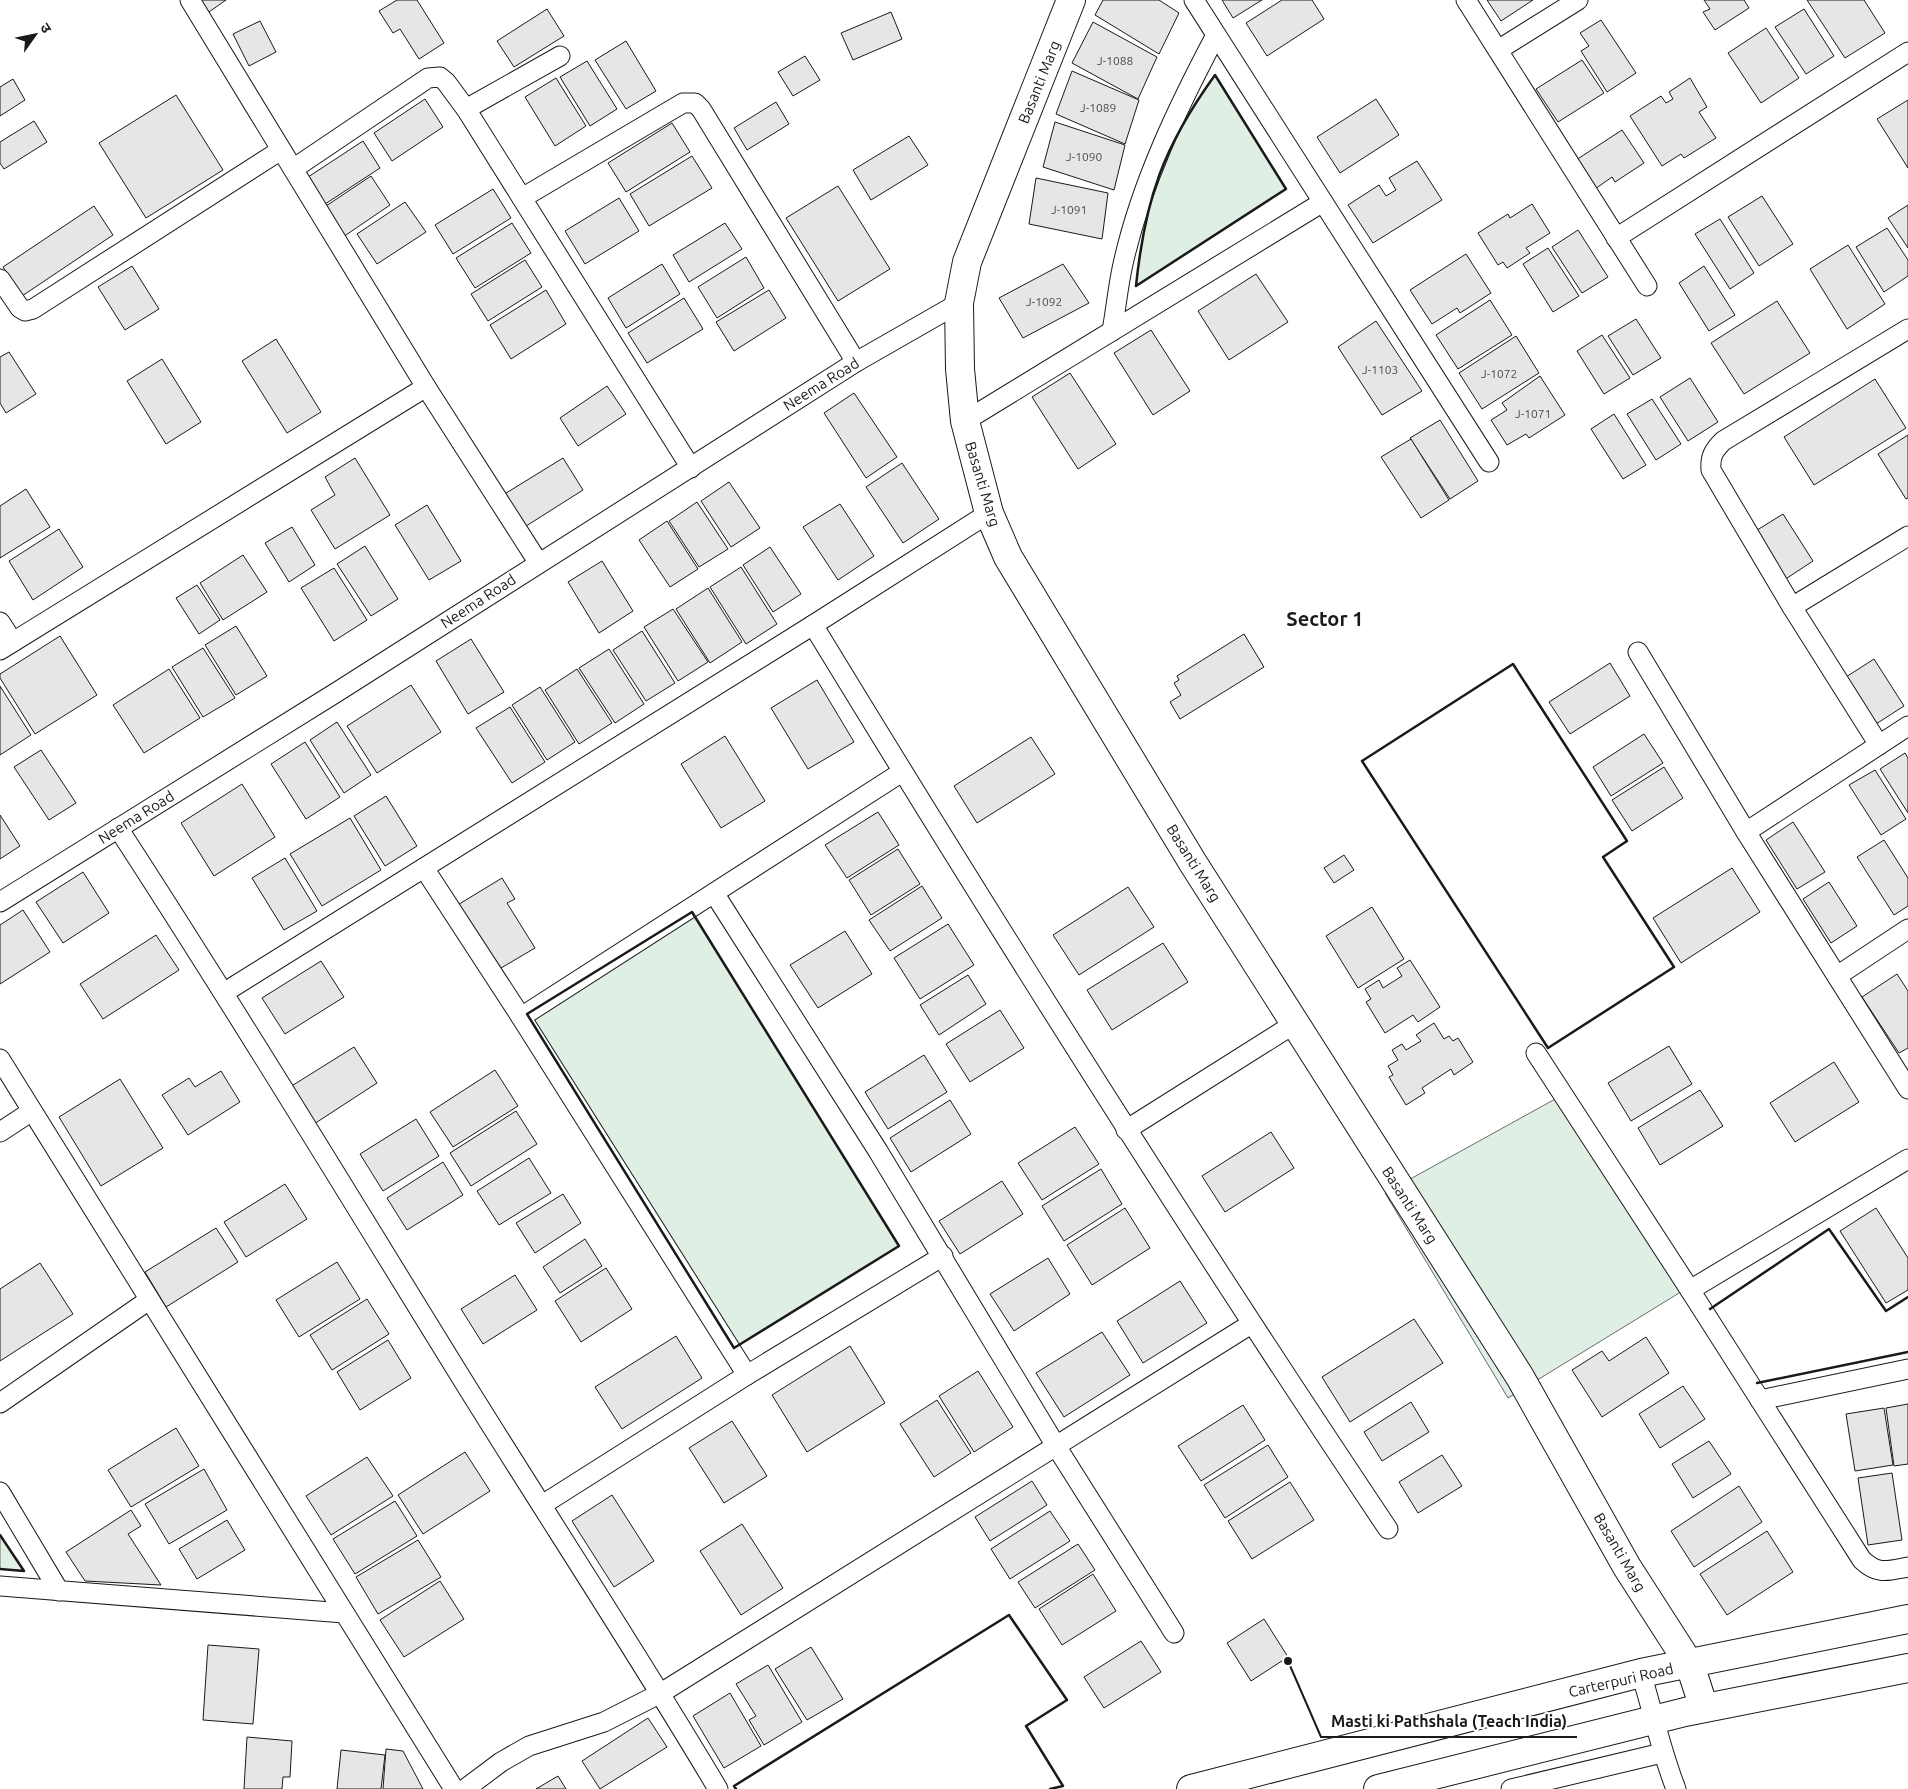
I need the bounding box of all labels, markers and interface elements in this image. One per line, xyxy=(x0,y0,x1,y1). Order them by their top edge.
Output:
north arrow xyxy=(10,10,60,60)
text: उ xyxy=(37,20,55,36)
street label: Basanti Marg xyxy=(1015,38,1063,126)
house number: J-1088 xyxy=(1097,54,1133,67)
house number: J-1089 xyxy=(1080,101,1116,114)
house number: J-1090 xyxy=(1066,150,1102,163)
house number: J-1091 xyxy=(1051,203,1087,216)
house number: J-1092 xyxy=(1026,295,1062,308)
street label: Neema Road xyxy=(780,354,862,414)
house number: J-1103 xyxy=(1362,363,1398,376)
house number: J-1072 xyxy=(1481,367,1517,380)
house number: J-1071 xyxy=(1515,407,1551,420)
street label: Basanti Marg xyxy=(962,439,1004,529)
street label: Neema Road xyxy=(437,570,519,632)
district label: Sector 1 xyxy=(1286,607,1364,630)
street label: Neema Road xyxy=(95,787,177,847)
street label: Basanti Marg xyxy=(1163,821,1225,905)
street label: Basanti Marg xyxy=(1379,1163,1441,1247)
street label: Basanti Marg xyxy=(1591,1510,1649,1594)
street label: Carterpuri Road xyxy=(1567,1660,1675,1700)
callout: Masti ki Pathshala (Teach India) xyxy=(1321,1706,1577,1737)
text: Masti ki Pathshala (Teach India) xyxy=(1331,1712,1567,1731)

